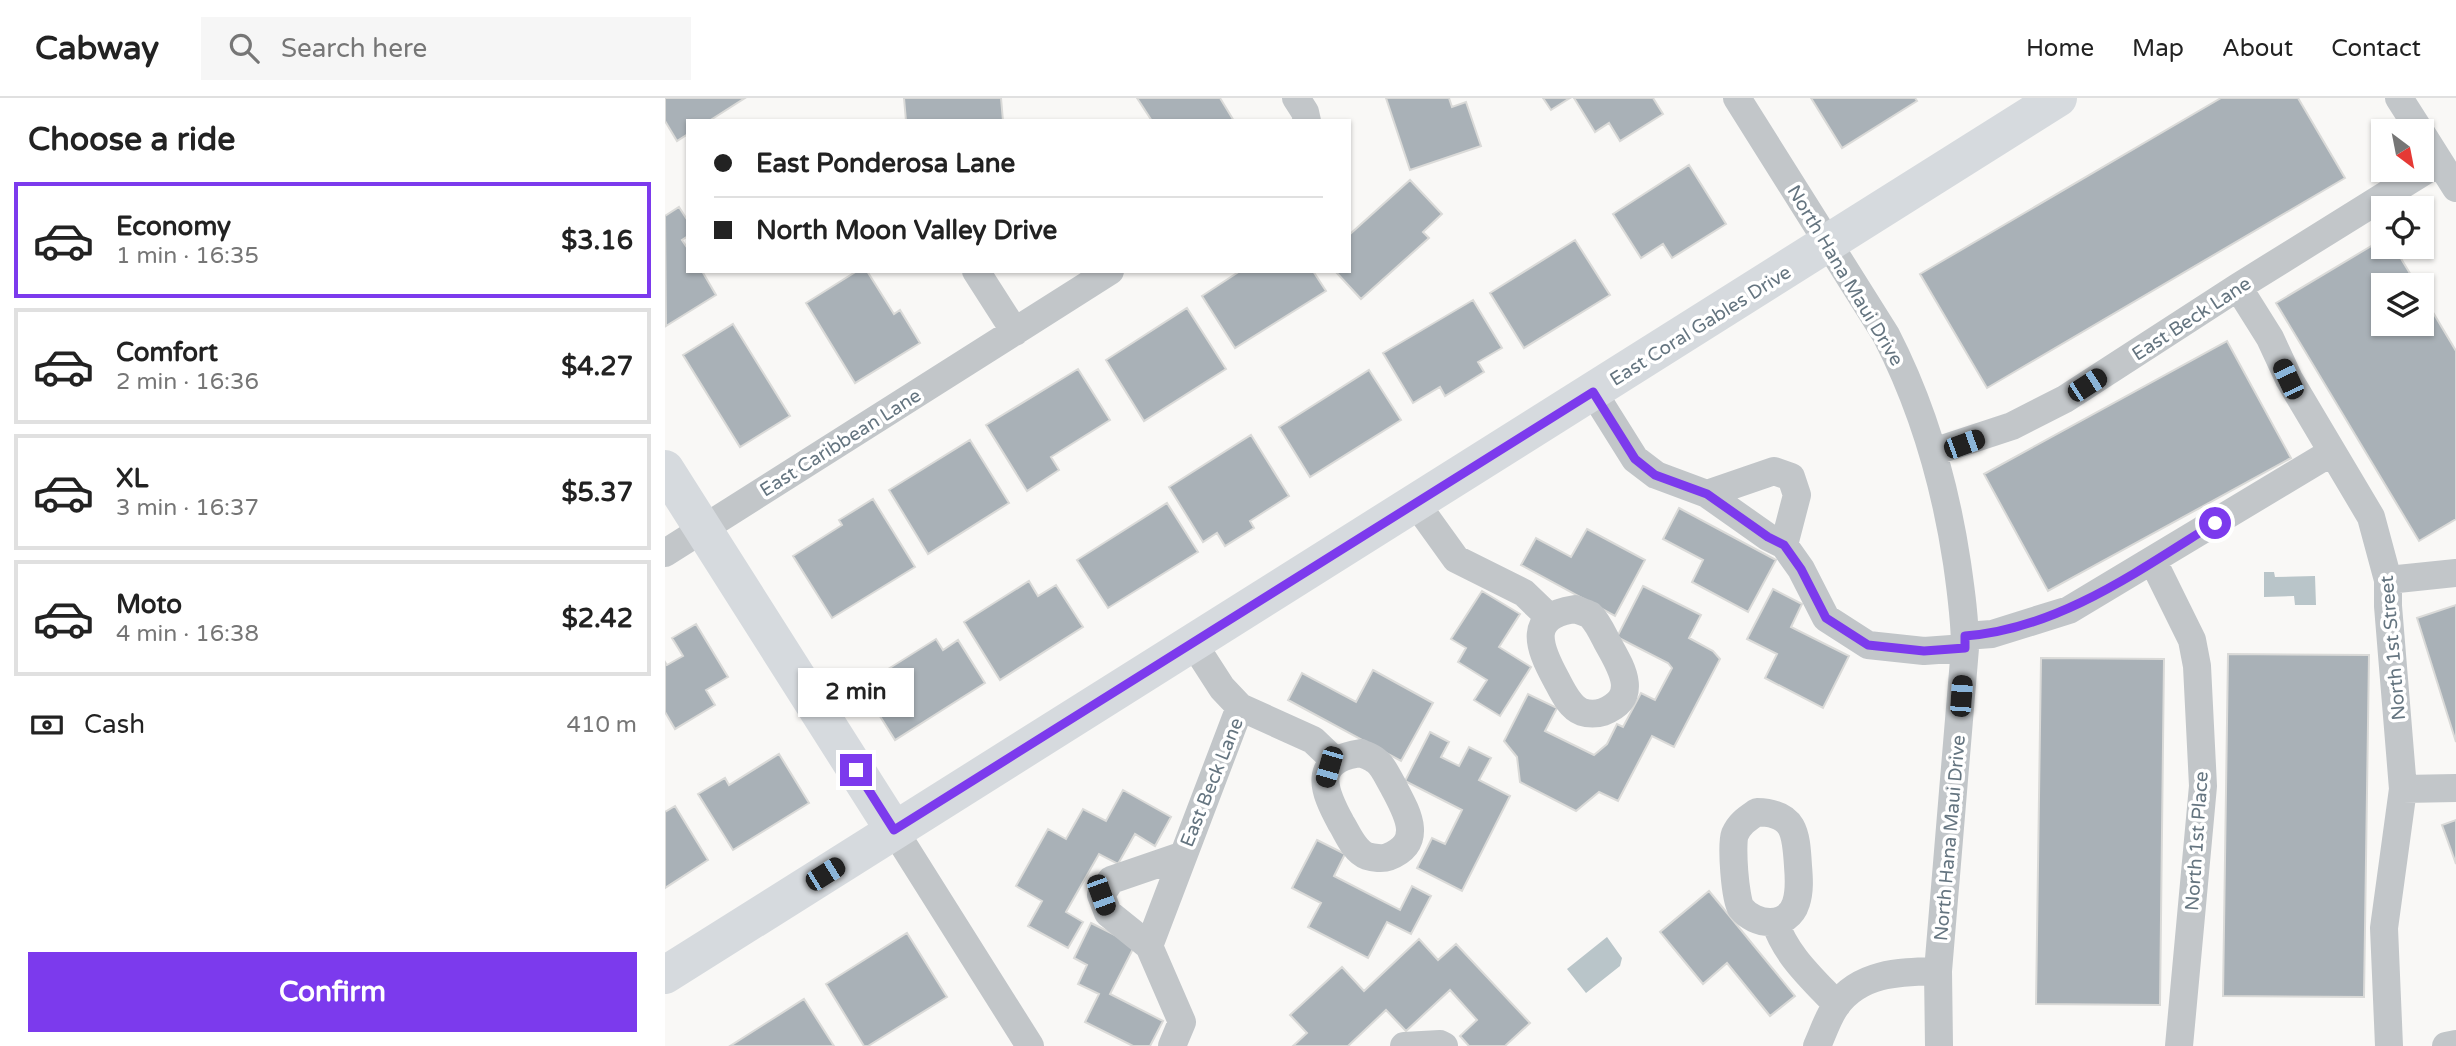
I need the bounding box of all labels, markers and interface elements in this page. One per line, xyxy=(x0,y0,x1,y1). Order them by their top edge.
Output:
search box xyxy=(201,17,691,80)
text: Cabway xyxy=(35,29,159,68)
icon: search xyxy=(225,29,263,67)
text: Search here xyxy=(281,33,427,64)
text: Home xyxy=(2026,34,2094,63)
text: Map xyxy=(2132,34,2184,63)
text: About xyxy=(2222,34,2293,63)
text: Contact xyxy=(2331,34,2421,63)
north arrow xyxy=(2371,119,2434,182)
map controls xyxy=(2371,119,2434,336)
text: Choose a ride xyxy=(28,121,235,159)
text: East Ponderosa Lane xyxy=(756,148,1015,179)
street label: North Hana Maui Drive xyxy=(1782,181,1908,370)
button: locate xyxy=(2371,196,2434,259)
icon: car xyxy=(32,209,95,272)
text: Economy xyxy=(116,211,231,242)
text: North Moon Valley Drive xyxy=(756,215,1057,246)
text: $3.16 xyxy=(561,225,633,256)
text: 1 min · 16:35 xyxy=(116,242,259,270)
street label: East Coral Gables Drive xyxy=(1606,261,1795,391)
street label: East Beck Lane xyxy=(2128,272,2255,365)
button: layers xyxy=(2371,273,2434,336)
icon: car xyxy=(32,335,95,398)
text: Comfort xyxy=(116,337,218,368)
text: $4.27 xyxy=(561,351,633,382)
car xyxy=(2270,356,2307,402)
car xyxy=(2064,365,2111,405)
text: 2 min · 16:36 xyxy=(116,368,259,396)
street label: East Caribbean Lane xyxy=(756,384,925,501)
car xyxy=(1941,427,1988,461)
icon: car xyxy=(32,461,95,524)
text: XL xyxy=(116,463,148,494)
text: $5.37 xyxy=(561,477,633,508)
text: 3 min · 16:37 xyxy=(116,494,259,522)
route start xyxy=(2199,507,2231,539)
street label: North 1st Street xyxy=(2376,575,2410,721)
icon: car xyxy=(32,587,95,650)
text: Moto xyxy=(116,589,182,620)
text: $2.42 xyxy=(562,603,633,634)
text: 4 min · 16:38 xyxy=(116,620,259,648)
callout: 2 min xyxy=(798,668,914,718)
car xyxy=(1950,674,1973,718)
text: 2 min xyxy=(825,678,887,706)
icon: cash xyxy=(28,706,66,744)
text: Cash xyxy=(84,709,145,740)
text: 410 m xyxy=(567,711,637,739)
street label: East Beck Lane xyxy=(1176,715,1248,850)
street label: North Hana Maui Drive xyxy=(1930,734,1970,942)
car xyxy=(1314,744,1345,790)
route end xyxy=(840,754,872,786)
street label: North 1st Place xyxy=(2181,771,2213,911)
car xyxy=(802,854,849,894)
car xyxy=(1084,872,1119,918)
button: Confirm xyxy=(28,952,637,1032)

